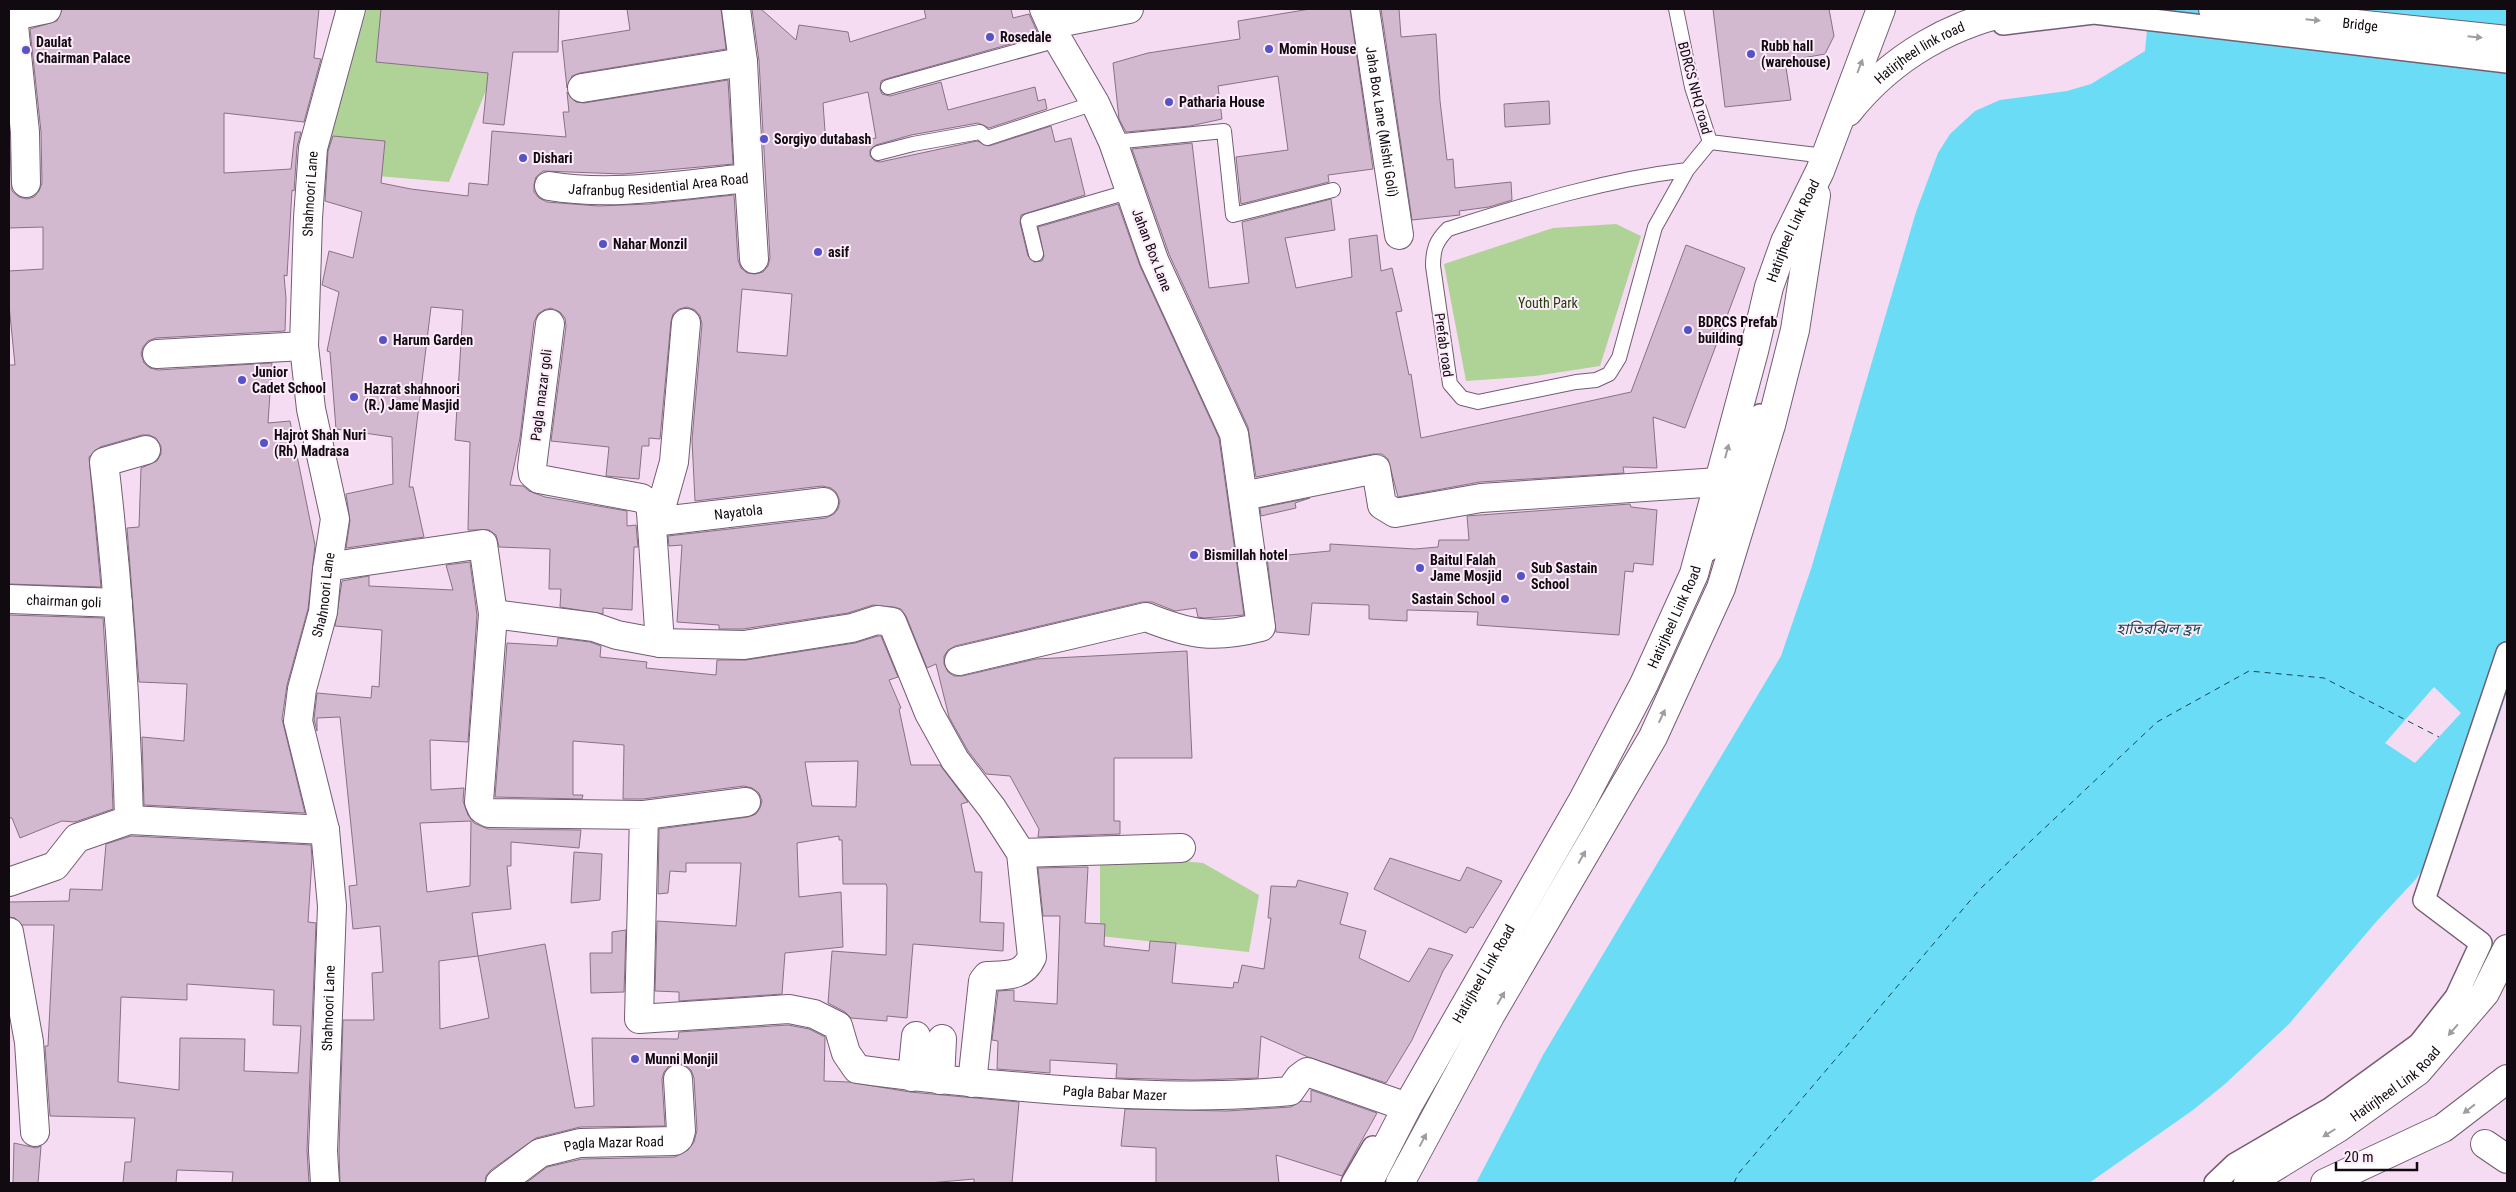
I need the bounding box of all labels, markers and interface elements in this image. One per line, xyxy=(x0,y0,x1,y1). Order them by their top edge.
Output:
street label: Bridge xyxy=(2342,15,2379,34)
one-way arrow xyxy=(2306,16,2322,24)
street label: Hatirjheel link road xyxy=(1871,18,1967,87)
place label: Rosedale xyxy=(1000,29,1052,45)
marker: Rosedale xyxy=(984,31,996,43)
one-way arrow xyxy=(2467,33,2483,41)
place label: Daulat Chairman Palace xyxy=(36,34,131,66)
place label: Rubb hall (warehouse) xyxy=(1761,38,1831,71)
street label: BDRCS NHQ road xyxy=(1675,40,1715,136)
place label: Momin House xyxy=(1279,41,1356,57)
marker: Momin House xyxy=(1263,43,1275,55)
marker: Daulat Chairman Palace xyxy=(20,44,32,56)
street label: Jaha Box Lane (Mishti Goli) xyxy=(1363,45,1401,198)
marker: Rubb hall (warehouse) xyxy=(1745,48,1757,60)
one-way arrow xyxy=(1856,58,1864,73)
place label: Patharia House xyxy=(1179,94,1265,110)
marker: Patharia House xyxy=(1163,96,1175,108)
place label: Sorgiyo dutabash xyxy=(774,131,872,147)
marker: Sorgiyo dutabash xyxy=(758,133,770,145)
street label: Shahnoori Lane xyxy=(299,150,321,237)
place label: Dishari xyxy=(533,150,572,166)
marker: Dishari xyxy=(517,152,529,164)
street label: Jafranbug Residential Area Road xyxy=(568,170,749,198)
street label: Hatirjheel Link Road xyxy=(1763,177,1823,284)
street label: Jahan Box Lane xyxy=(1129,206,1175,294)
place label: Nahar Monzil xyxy=(613,236,687,252)
marker: Nahar Monzil xyxy=(597,238,609,250)
place label: asif xyxy=(828,244,849,260)
marker: asif xyxy=(812,246,824,258)
park label: Youth Park xyxy=(1518,295,1579,311)
street label: Prefab road xyxy=(1432,312,1456,378)
place label: BDRCS Prefab building xyxy=(1698,314,1778,346)
marker: BDRCS Prefab building xyxy=(1682,324,1694,336)
place label: Harum Garden xyxy=(393,332,473,348)
marker: Harum Garden xyxy=(377,334,389,346)
street label: Pagla mazar goli xyxy=(527,348,555,442)
place label: Junior Cadet School xyxy=(252,364,326,396)
marker: Junior Cadet School xyxy=(236,374,248,386)
place label: Hazrat shahnoori (R.) Jame Masjid xyxy=(364,381,460,414)
marker: Hazrat shahnoori (R.) Jame Masjid xyxy=(348,391,360,403)
place label: Hajrot Shah Nuri (Rh) Madrasa xyxy=(274,427,366,460)
marker: Hajrot Shah Nuri (Rh) Madrasa xyxy=(258,437,270,449)
one-way arrow xyxy=(1723,443,1731,459)
street label: Nayatola xyxy=(713,501,764,523)
place label: Bismillah hotel xyxy=(1204,547,1288,563)
marker: Bismillah hotel xyxy=(1188,549,1200,561)
street label: Shahnoori Lane xyxy=(308,551,338,639)
place label: Baitul Falah Jame Mosjid xyxy=(1430,552,1502,584)
place label: Sub Sastain School xyxy=(1531,560,1598,592)
marker: Baitul Falah Jame Mosjid xyxy=(1414,562,1426,574)
street label: Hatirjheel Link Road xyxy=(1644,564,1704,671)
marker: Sub Sastain School xyxy=(1515,570,1527,582)
place label: Sastain School xyxy=(1412,591,1495,607)
street label: chairman goli xyxy=(26,592,102,610)
marker: Sastain School xyxy=(1499,593,1511,605)
water label: হাতিরঝিল হ্রদ xyxy=(2116,620,2202,638)
one-way arrow xyxy=(1658,709,1666,723)
one-way arrow xyxy=(1578,851,1587,864)
street label: Hatirjheel Link Road xyxy=(1449,922,1518,1026)
street label: Shahnoori Lane xyxy=(319,965,338,1051)
one-way arrow xyxy=(1496,991,1505,1004)
one-way arrow xyxy=(2448,1024,2459,1037)
street label: Hatirjheel Link Road xyxy=(2347,1043,2443,1125)
place label: Munni Monjil xyxy=(645,1051,718,1067)
marker: Munni Monjil xyxy=(629,1053,641,1065)
street label: Pagla Babar Mazer xyxy=(1062,1082,1167,1103)
one-way arrow xyxy=(2463,1104,2476,1115)
one-way arrow xyxy=(2323,1129,2336,1138)
street label: Pagla Mazar Road xyxy=(562,1133,664,1155)
one-way arrow xyxy=(1419,1133,1427,1148)
scale bar xyxy=(2336,1140,2417,1172)
text: 20 m xyxy=(2344,1148,2374,1166)

